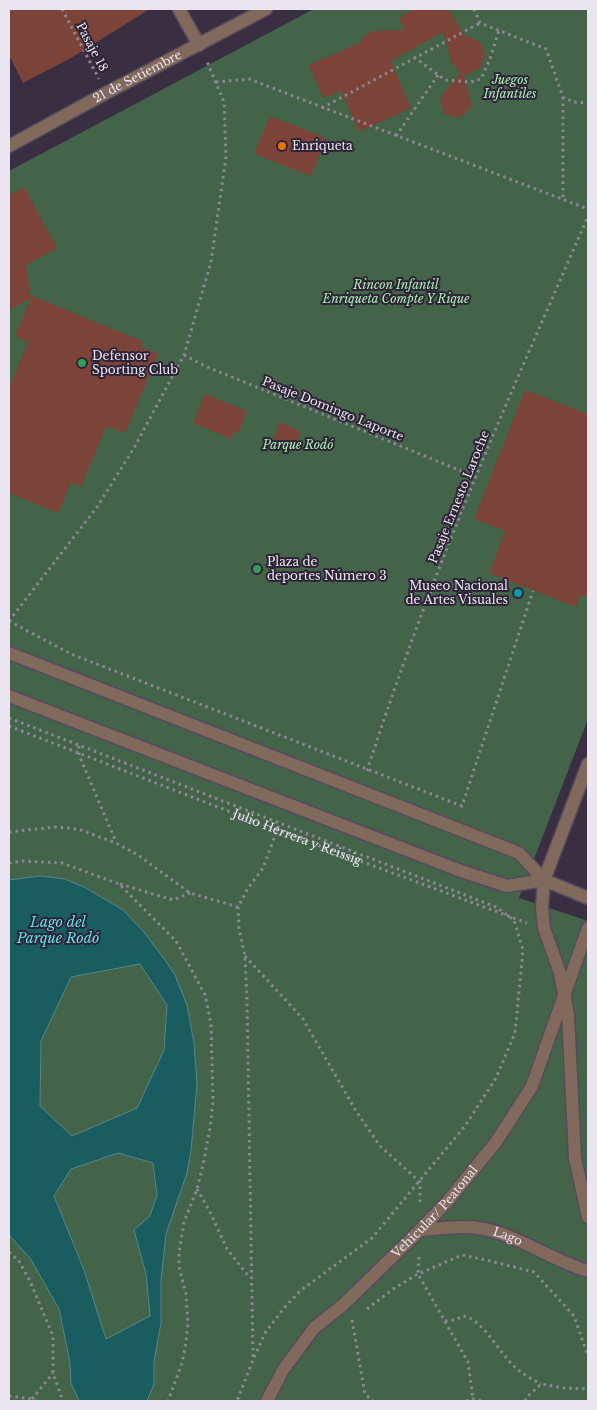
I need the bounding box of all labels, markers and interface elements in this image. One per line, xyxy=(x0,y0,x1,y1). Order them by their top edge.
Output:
street label: Pasaje 18 xyxy=(73,20,112,74)
street label: 21 de Setiembre xyxy=(90,47,184,106)
park label: Juegos Infantiles xyxy=(483,72,537,101)
place label: Enriqueta xyxy=(292,138,353,153)
marker: Enriqueta xyxy=(276,140,288,152)
park label: Rincon Infantil Enriqueta Compte Y Rique xyxy=(321,277,470,306)
place label: Defensor Sporting Club xyxy=(92,348,178,377)
marker: Defensor Sporting Club xyxy=(76,357,88,369)
street label: Pasaje Domingo Laporte xyxy=(260,373,406,444)
street label: Pasaje Ernesto Laroche xyxy=(425,428,492,565)
park label: Parque Rodó xyxy=(262,437,334,452)
place label: Plaza de deportes Número 3 xyxy=(267,554,387,583)
marker: Plaza de deportes Número 3 xyxy=(251,563,263,575)
place label: Museo Nacional de Artes Visuales xyxy=(406,578,508,607)
marker: Museo Nacional de Artes Visuales xyxy=(512,587,524,599)
street label: Julio Herrera y Reissig xyxy=(229,805,365,868)
water label: Lago del Parque Rodó xyxy=(16,913,100,947)
street label: Vehicular/ Peatonal xyxy=(388,1162,481,1261)
street label: Lago xyxy=(491,1224,525,1248)

